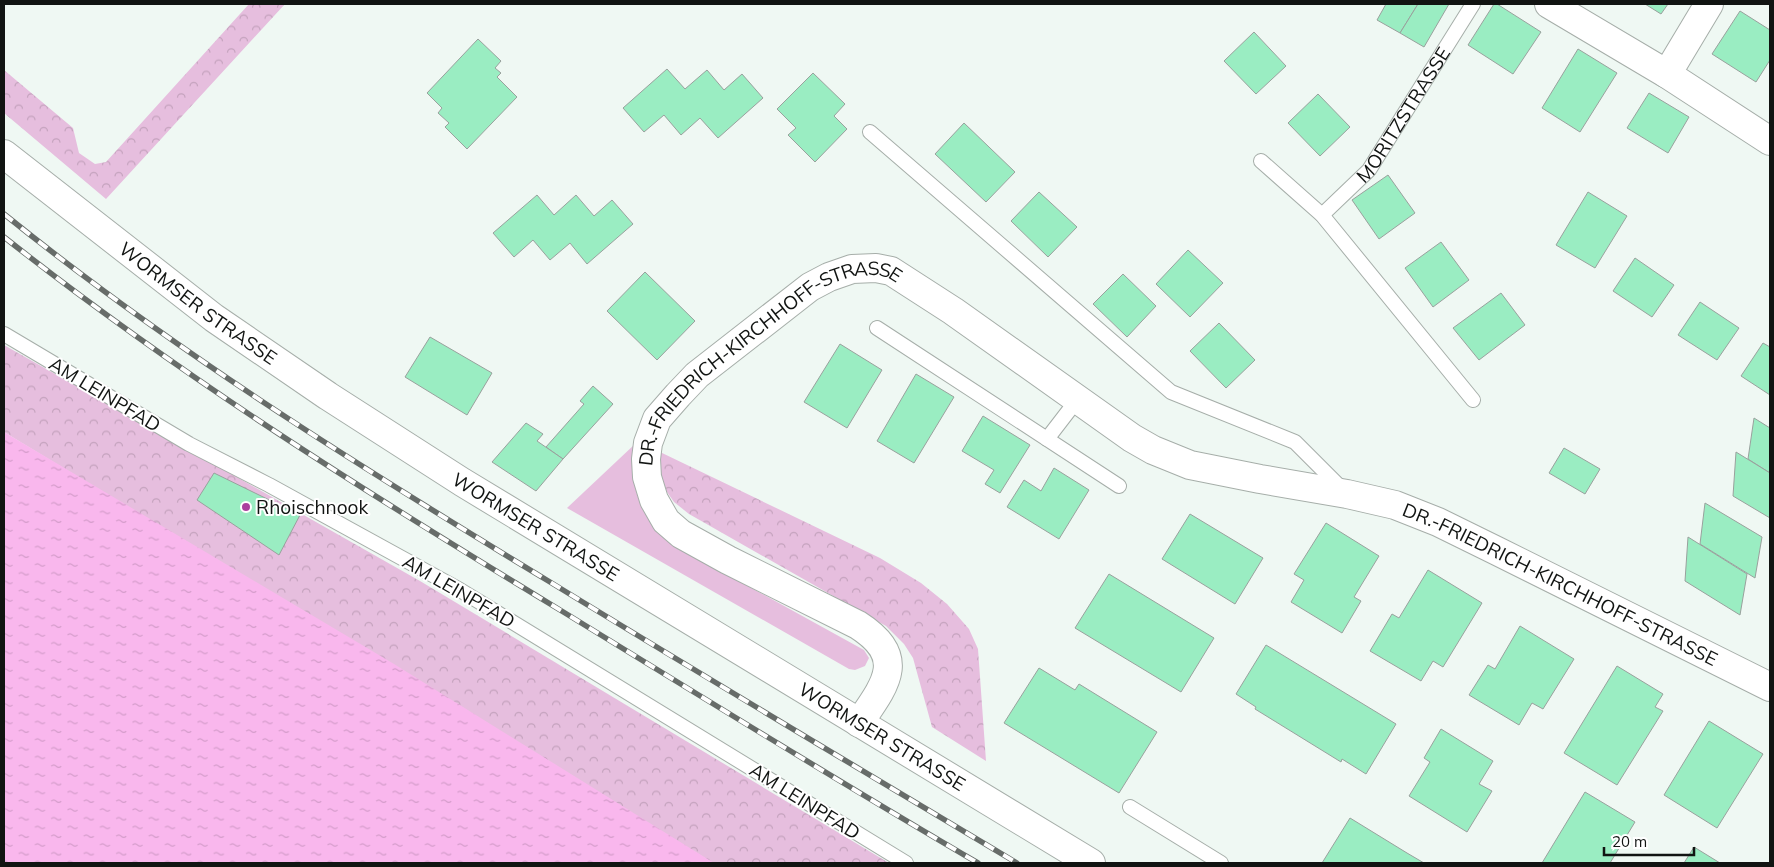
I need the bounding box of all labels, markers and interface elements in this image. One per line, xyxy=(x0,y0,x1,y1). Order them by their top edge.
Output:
street label: MORITZSTRASSE xyxy=(1351,42,1455,188)
street label: WORMSER STRASSE xyxy=(115,237,282,370)
street label: DR.-FRIEDRICH-KIRCHHOFF-STRASSE xyxy=(633,256,907,467)
street label: AM LEINPFAD xyxy=(45,351,165,437)
street label: WORMSER STRASSE xyxy=(448,467,624,586)
place label: Rhoischnook xyxy=(256,495,368,519)
street label: DR.-FRIEDRICH-KIRCHHOFF-STRASSE xyxy=(1399,497,1722,671)
marker: Rhoischnook xyxy=(240,501,252,513)
street label: AM LEINPFAD xyxy=(398,549,520,633)
street label: WORMSER STRASSE xyxy=(794,677,970,796)
street label: AM LEINPFAD xyxy=(745,757,865,845)
scale bar xyxy=(1604,824,1694,856)
text: 20 m xyxy=(1612,832,1647,851)

